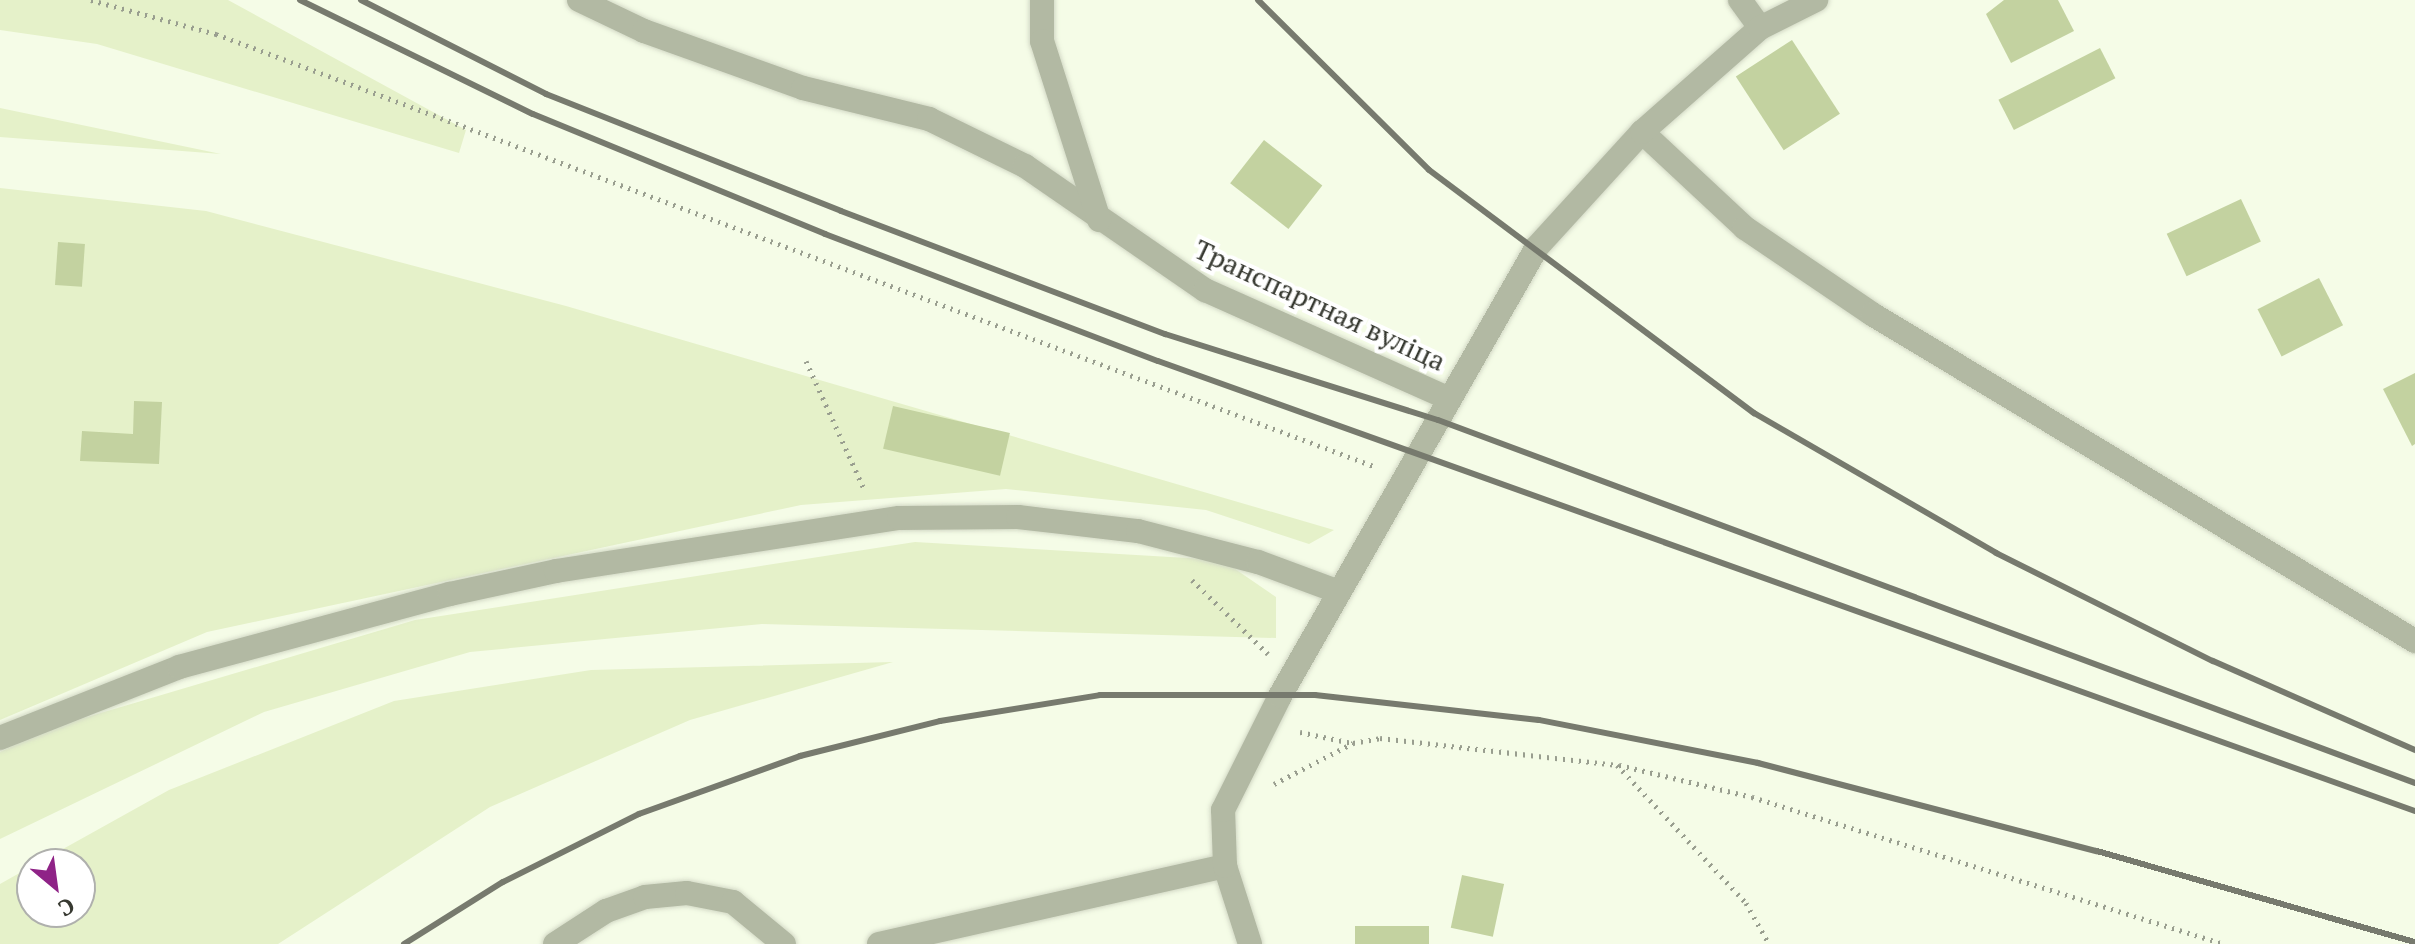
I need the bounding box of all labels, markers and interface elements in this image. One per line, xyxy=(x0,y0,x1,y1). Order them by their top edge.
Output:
street label: Транспартная вуліца xyxy=(1189,232,1451,378)
north arrow xyxy=(16,848,96,928)
text: С xyxy=(54,892,80,924)

